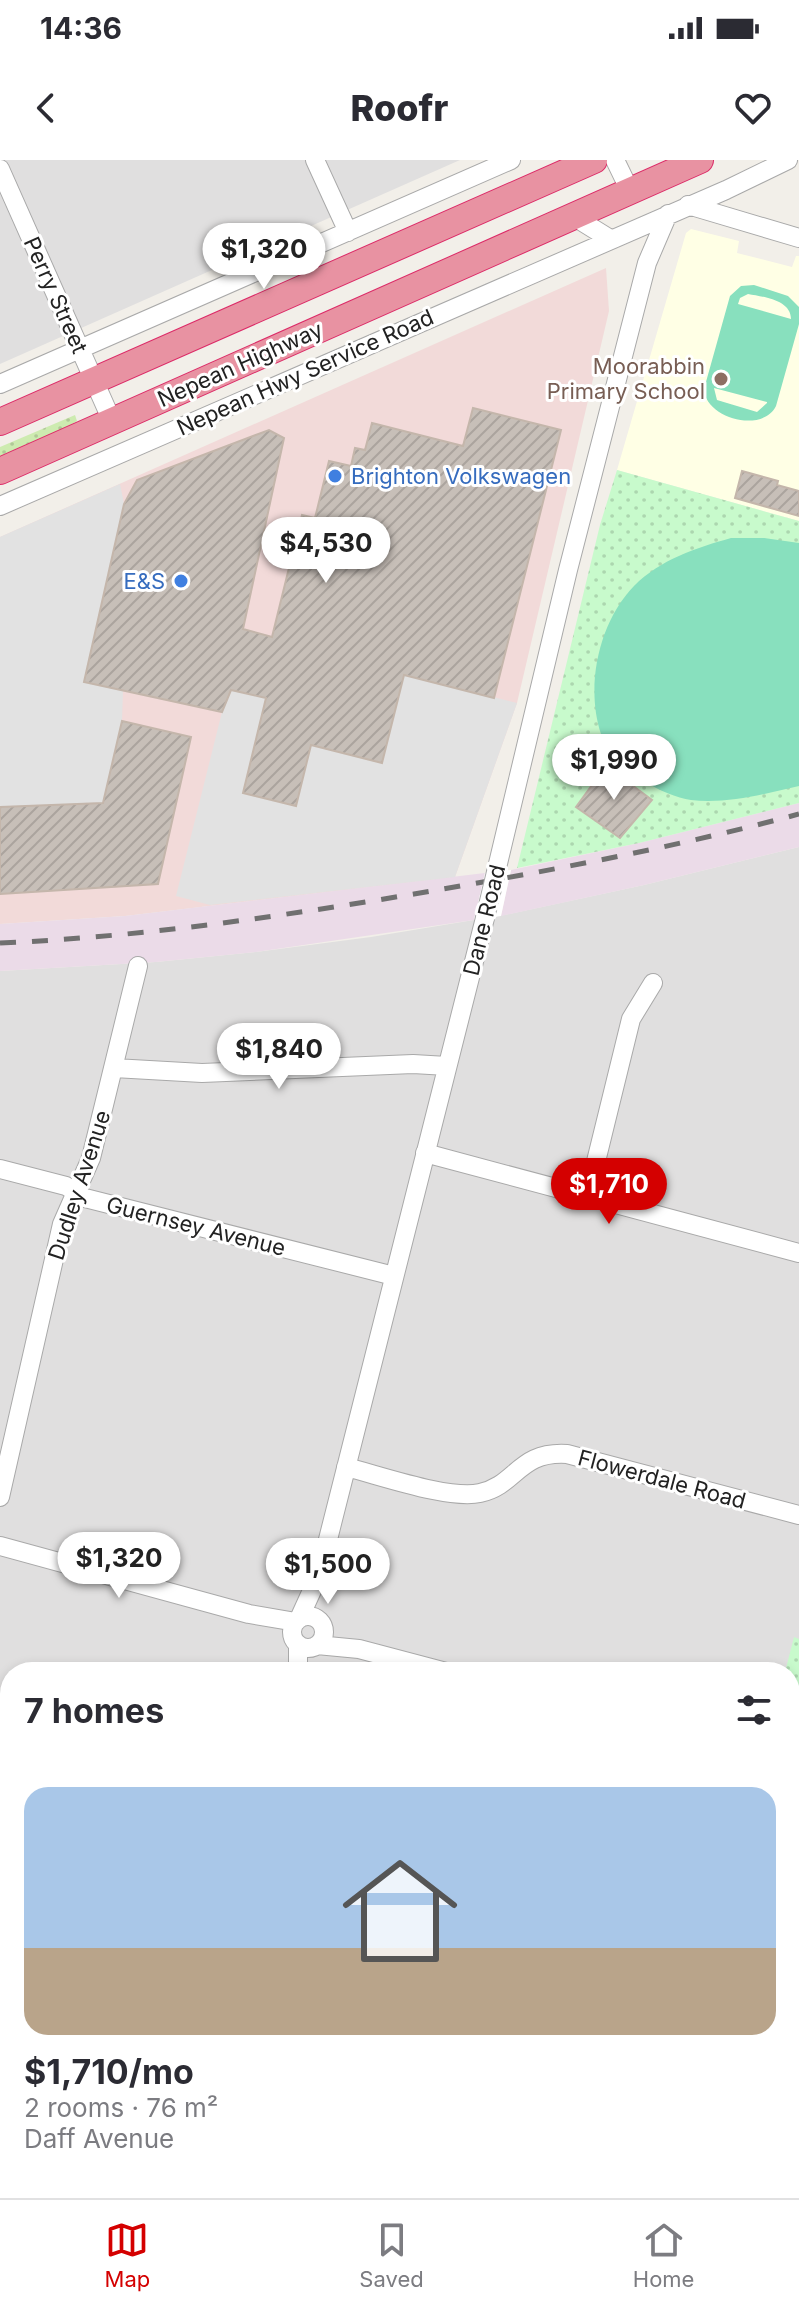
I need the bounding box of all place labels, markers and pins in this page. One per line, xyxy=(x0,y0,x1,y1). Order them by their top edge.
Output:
pin: $1,320 xyxy=(199,223,329,291)
place label: Moorabbin Primary School xyxy=(547,353,705,404)
marker: Moorabbin Primary School xyxy=(712,370,730,388)
place label: Brighton Volkswagen xyxy=(351,463,571,489)
marker: Brighton Volkswagen xyxy=(326,467,344,485)
pin: $4,530 xyxy=(261,517,391,585)
place label: E&S xyxy=(123,568,165,594)
marker: E&S xyxy=(172,572,190,590)
pin: $1,990 xyxy=(549,734,679,802)
pin: $1,840 xyxy=(214,1023,344,1091)
pin: $1,710 xyxy=(544,1158,674,1226)
pin: $1,320 xyxy=(54,1532,184,1600)
pin: $1,500 xyxy=(263,1538,393,1606)

